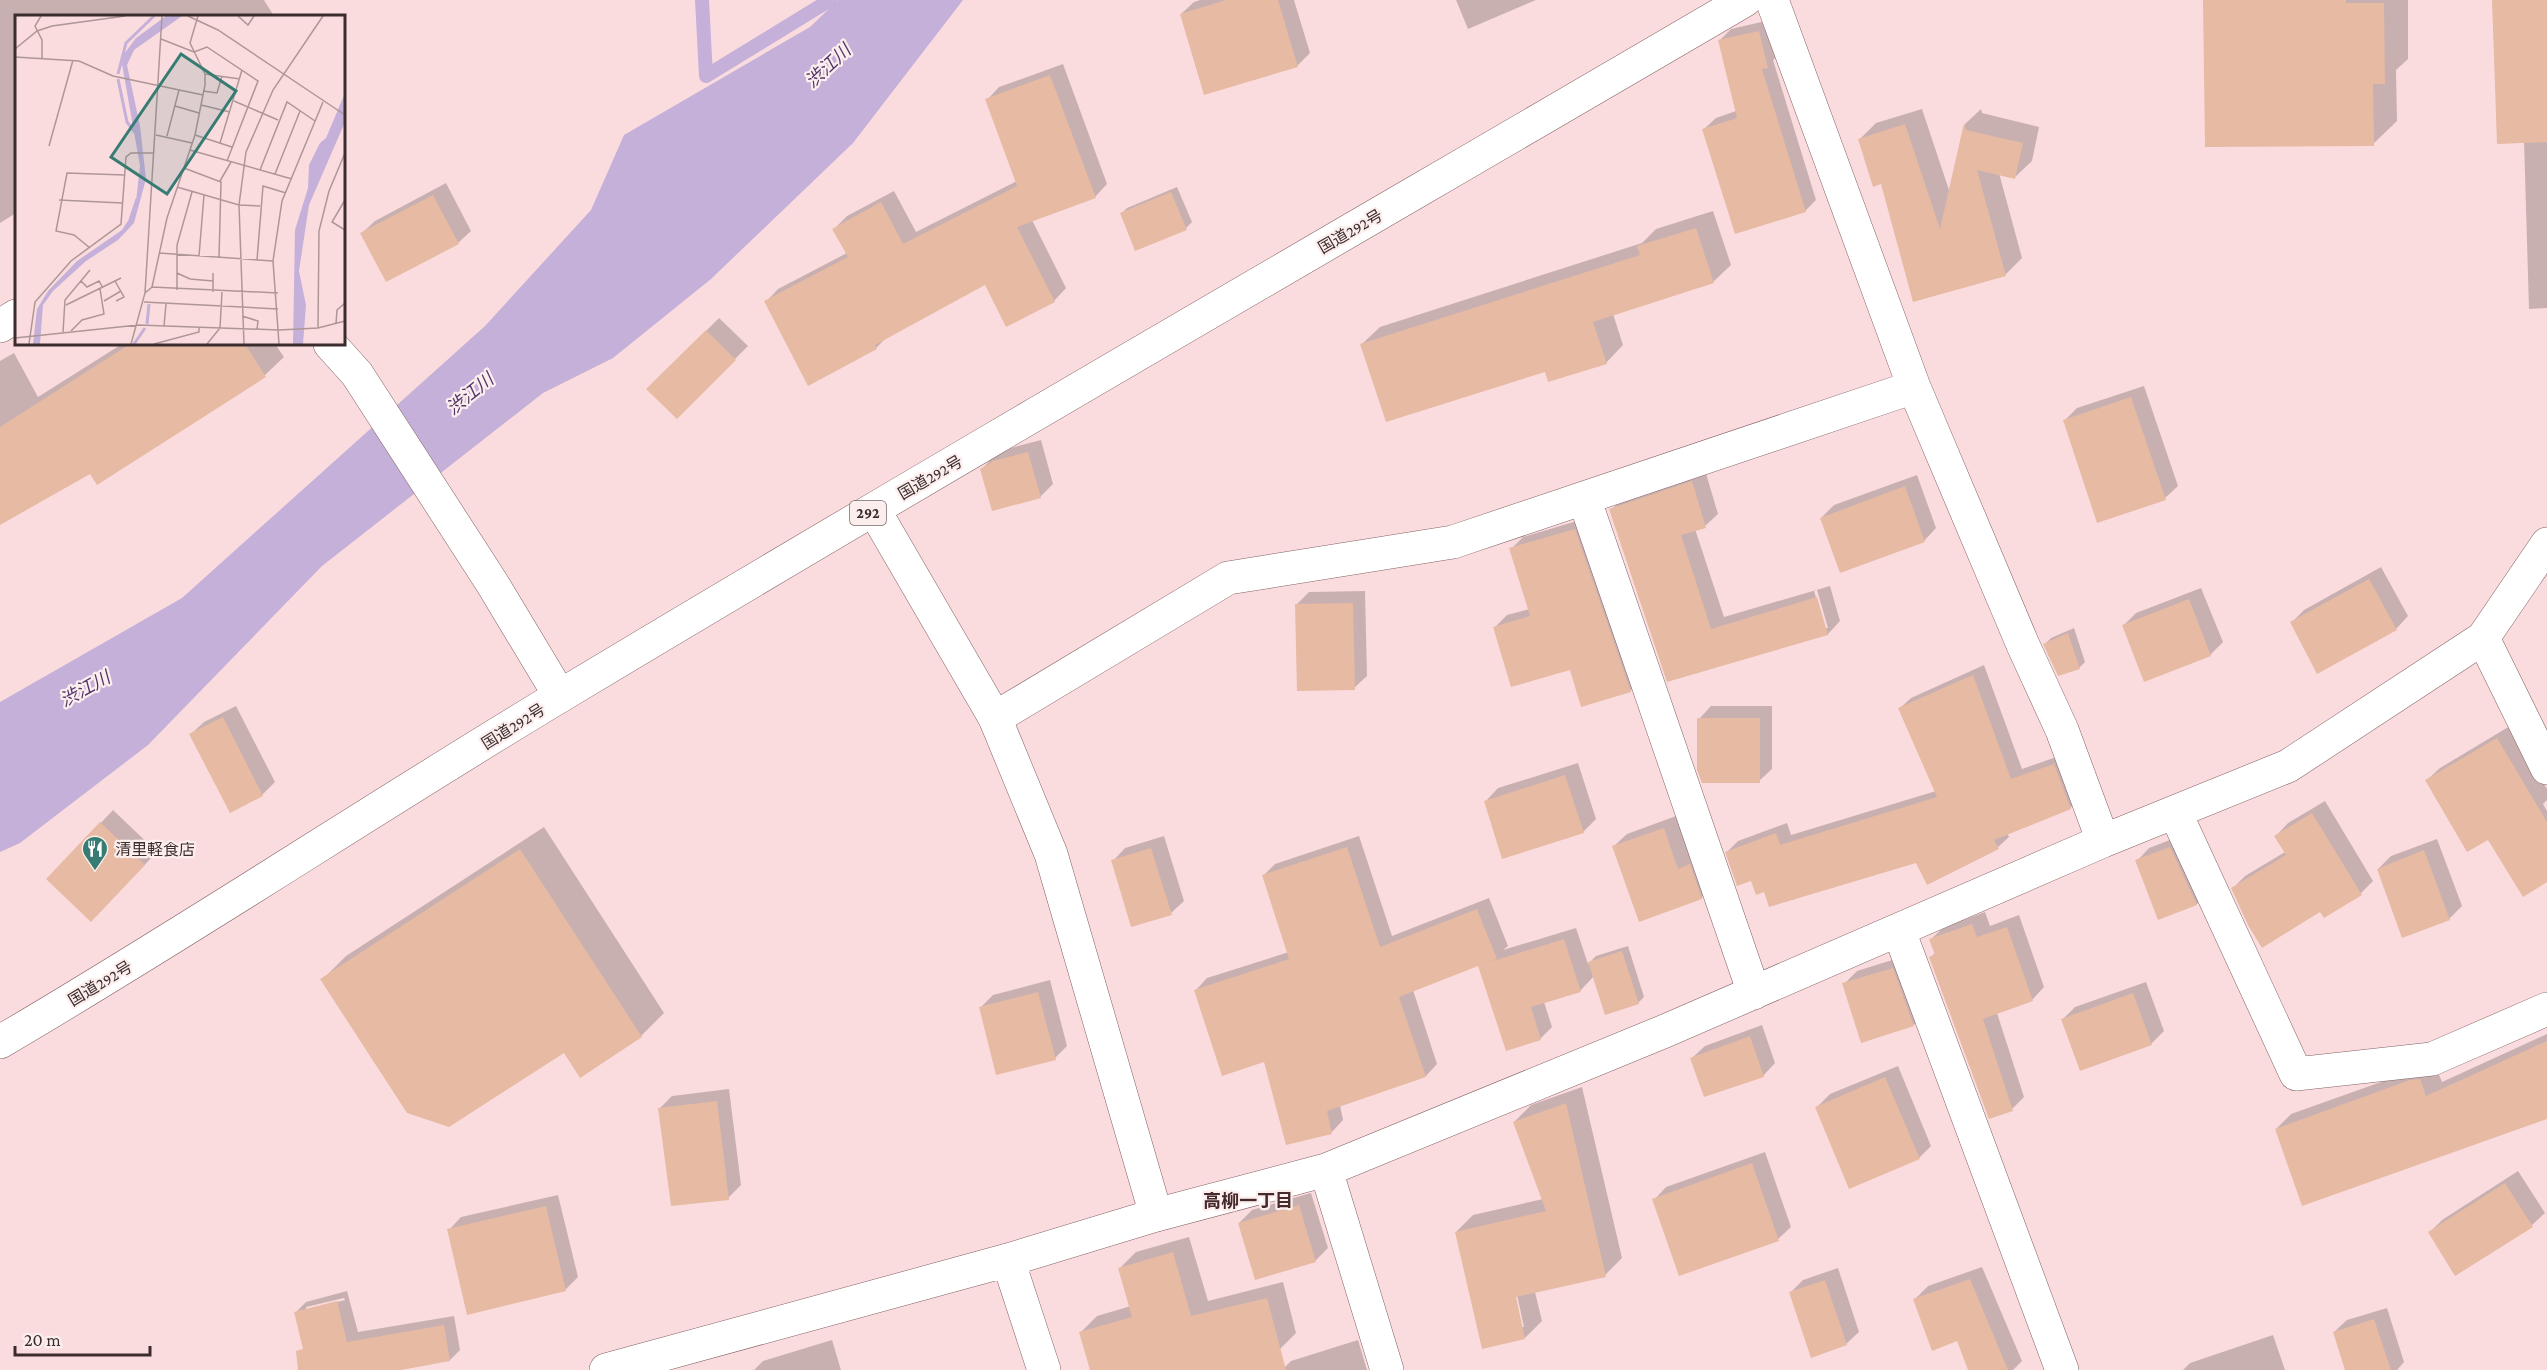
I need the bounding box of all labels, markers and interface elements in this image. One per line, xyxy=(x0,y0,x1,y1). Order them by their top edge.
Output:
inset map xyxy=(15,15,345,345)
water label: 渋江川 xyxy=(801,39,856,92)
street label: 国道292号 xyxy=(1315,206,1385,257)
water label: 渋江川 xyxy=(443,368,499,419)
street label: 国道292号 xyxy=(895,452,965,503)
road number: 292 xyxy=(850,501,886,525)
water label: 渋江川 xyxy=(57,666,115,711)
street label: 国道292号 xyxy=(479,700,548,752)
restaurant icon: 清里軽食店 xyxy=(80,834,110,872)
place label: 清里軽食店 xyxy=(115,841,195,858)
street label: 国道292号 xyxy=(65,958,135,1009)
district label: 高柳一丁目 xyxy=(1203,1191,1293,1211)
scale bar xyxy=(15,1319,150,1357)
text: 20 m xyxy=(24,1330,61,1350)

